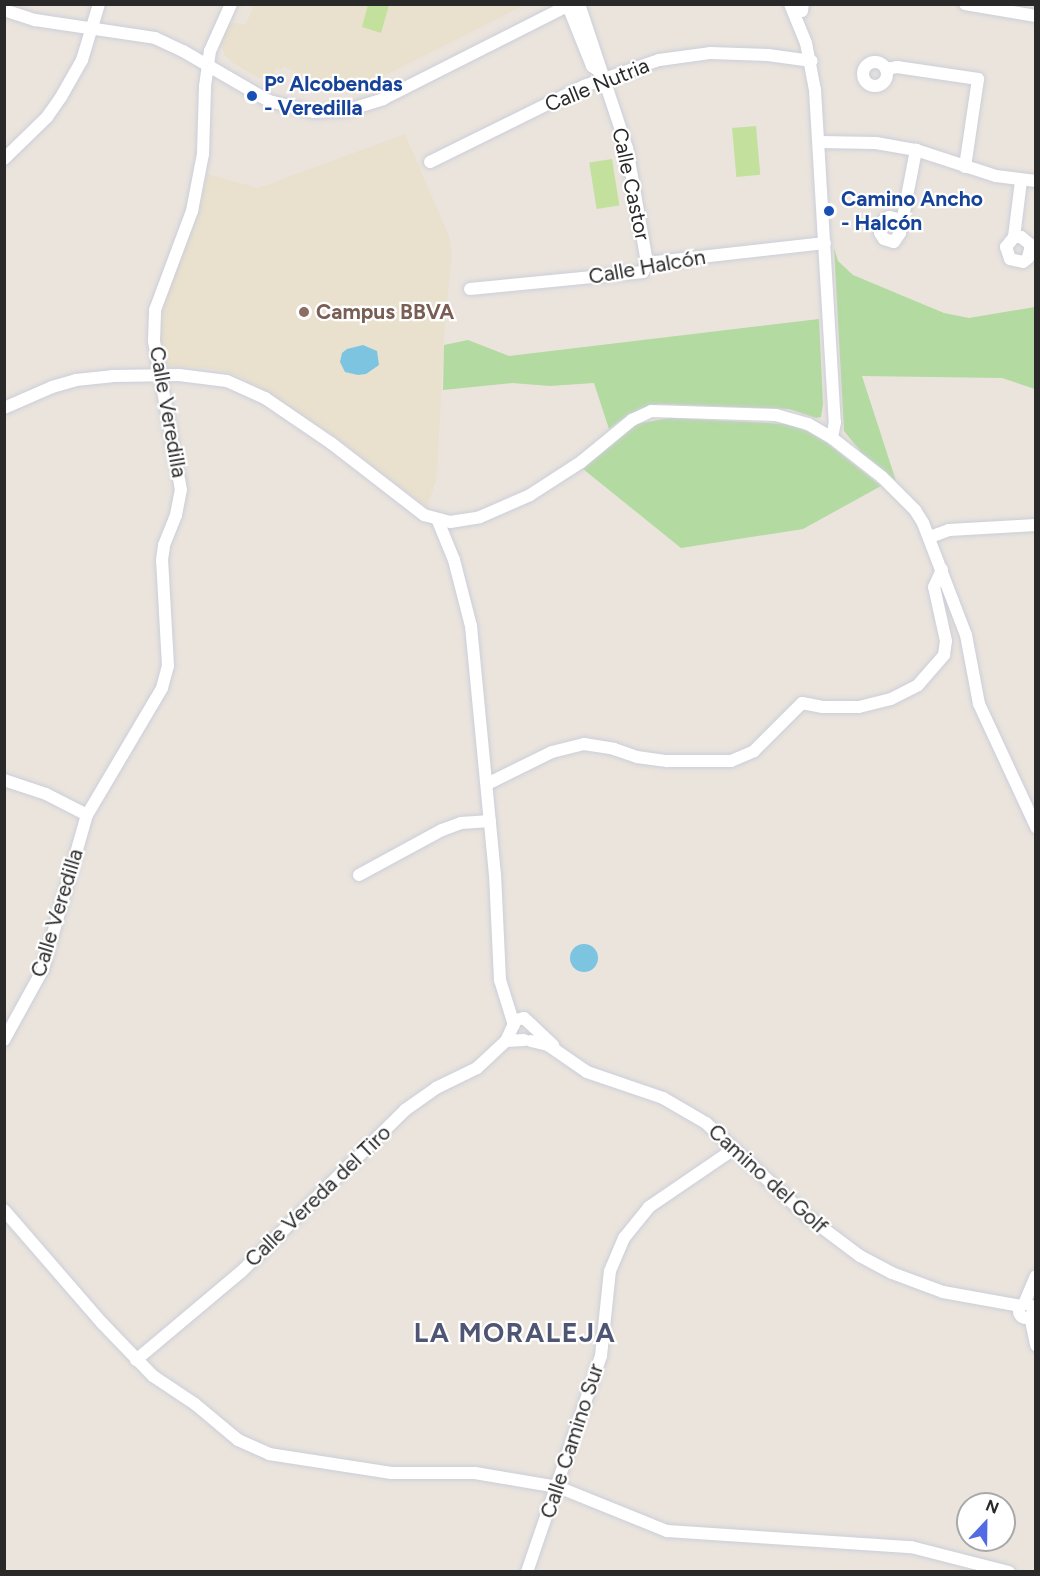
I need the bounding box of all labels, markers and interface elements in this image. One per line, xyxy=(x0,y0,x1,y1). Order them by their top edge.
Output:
street label: Calle Nutria xyxy=(541,53,653,117)
place label: Pº Alcobendas - Veredilla xyxy=(264,71,403,121)
marker: Pº Alcobendas - Veredilla xyxy=(245,89,259,103)
street label: Calle Castor xyxy=(607,125,655,243)
place label: Camino Ancho - Halcón xyxy=(841,186,983,236)
marker: Camino Ancho - Halcón xyxy=(822,204,836,218)
street label: Calle Halcón xyxy=(587,244,707,290)
place label: Campus BBVA xyxy=(316,299,454,325)
marker: Campus BBVA xyxy=(297,305,311,319)
street label: Calle Veredilla xyxy=(144,345,192,479)
street label: Calle Veredilla xyxy=(26,846,88,980)
street label: Camino del Golf xyxy=(703,1119,833,1239)
street label: Calle Vereda del Tiro xyxy=(240,1120,396,1272)
district label: LA MORALEJA xyxy=(414,1317,616,1349)
street label: Calle Camino Sur xyxy=(535,1360,609,1522)
north arrow xyxy=(956,1492,1016,1552)
text: N xyxy=(983,1496,1001,1518)

